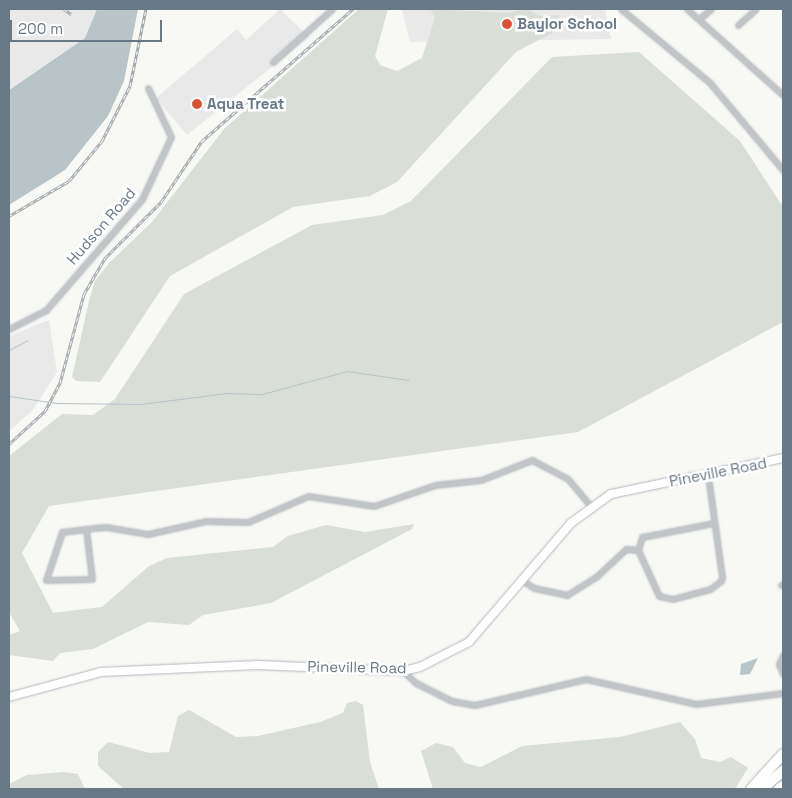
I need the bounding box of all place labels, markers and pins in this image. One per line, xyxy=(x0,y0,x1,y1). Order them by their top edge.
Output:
place label: Baylor School xyxy=(517,15,617,33)
marker: Baylor School xyxy=(501,18,513,30)
place label: Aqua Treat xyxy=(207,95,285,113)
marker: Aqua Treat xyxy=(191,98,203,110)

